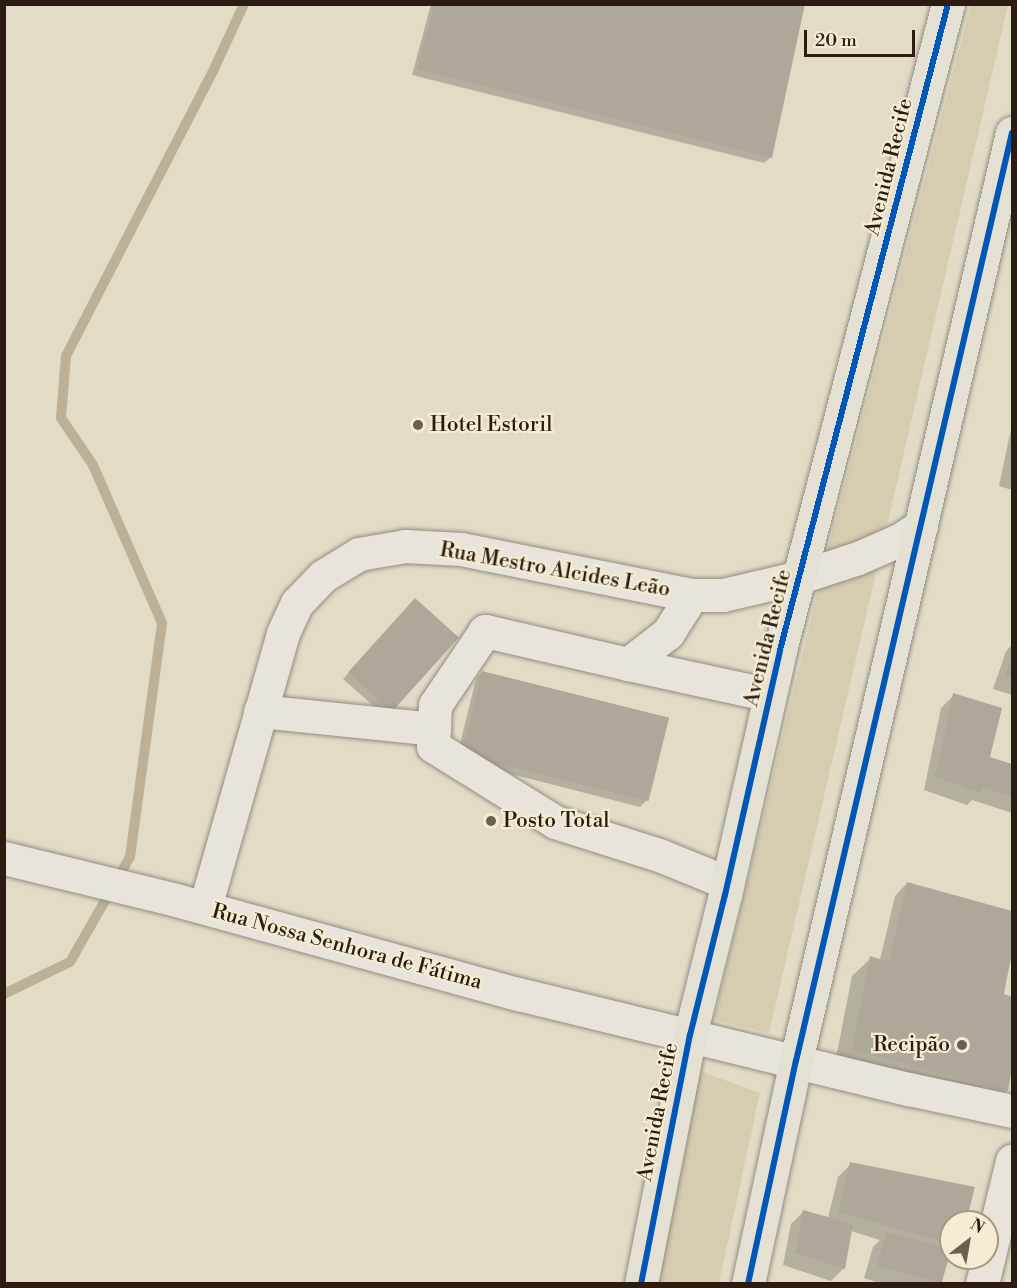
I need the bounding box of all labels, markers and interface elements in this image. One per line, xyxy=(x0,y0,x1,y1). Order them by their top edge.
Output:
scale bar xyxy=(807,18,918,56)
text: 20 m xyxy=(815,29,857,52)
street label: Avenida Recife xyxy=(860,96,918,238)
place label: Hotel Estoril xyxy=(430,412,552,438)
marker: Hotel Estoril xyxy=(411,418,425,432)
street label: Rua Mestro Alcides Leão xyxy=(438,537,672,603)
street label: Avenida Recife xyxy=(739,567,797,709)
place label: Posto Total xyxy=(503,808,610,834)
marker: Posto Total xyxy=(484,814,498,828)
street label: Rua Nossa Senhora de Fátima xyxy=(209,899,485,995)
place label: Recipão xyxy=(873,1032,950,1058)
marker: Recipão xyxy=(955,1038,969,1052)
street label: Avenida Recife xyxy=(632,1041,684,1183)
north arrow xyxy=(939,1210,999,1270)
text: N xyxy=(967,1214,988,1238)

